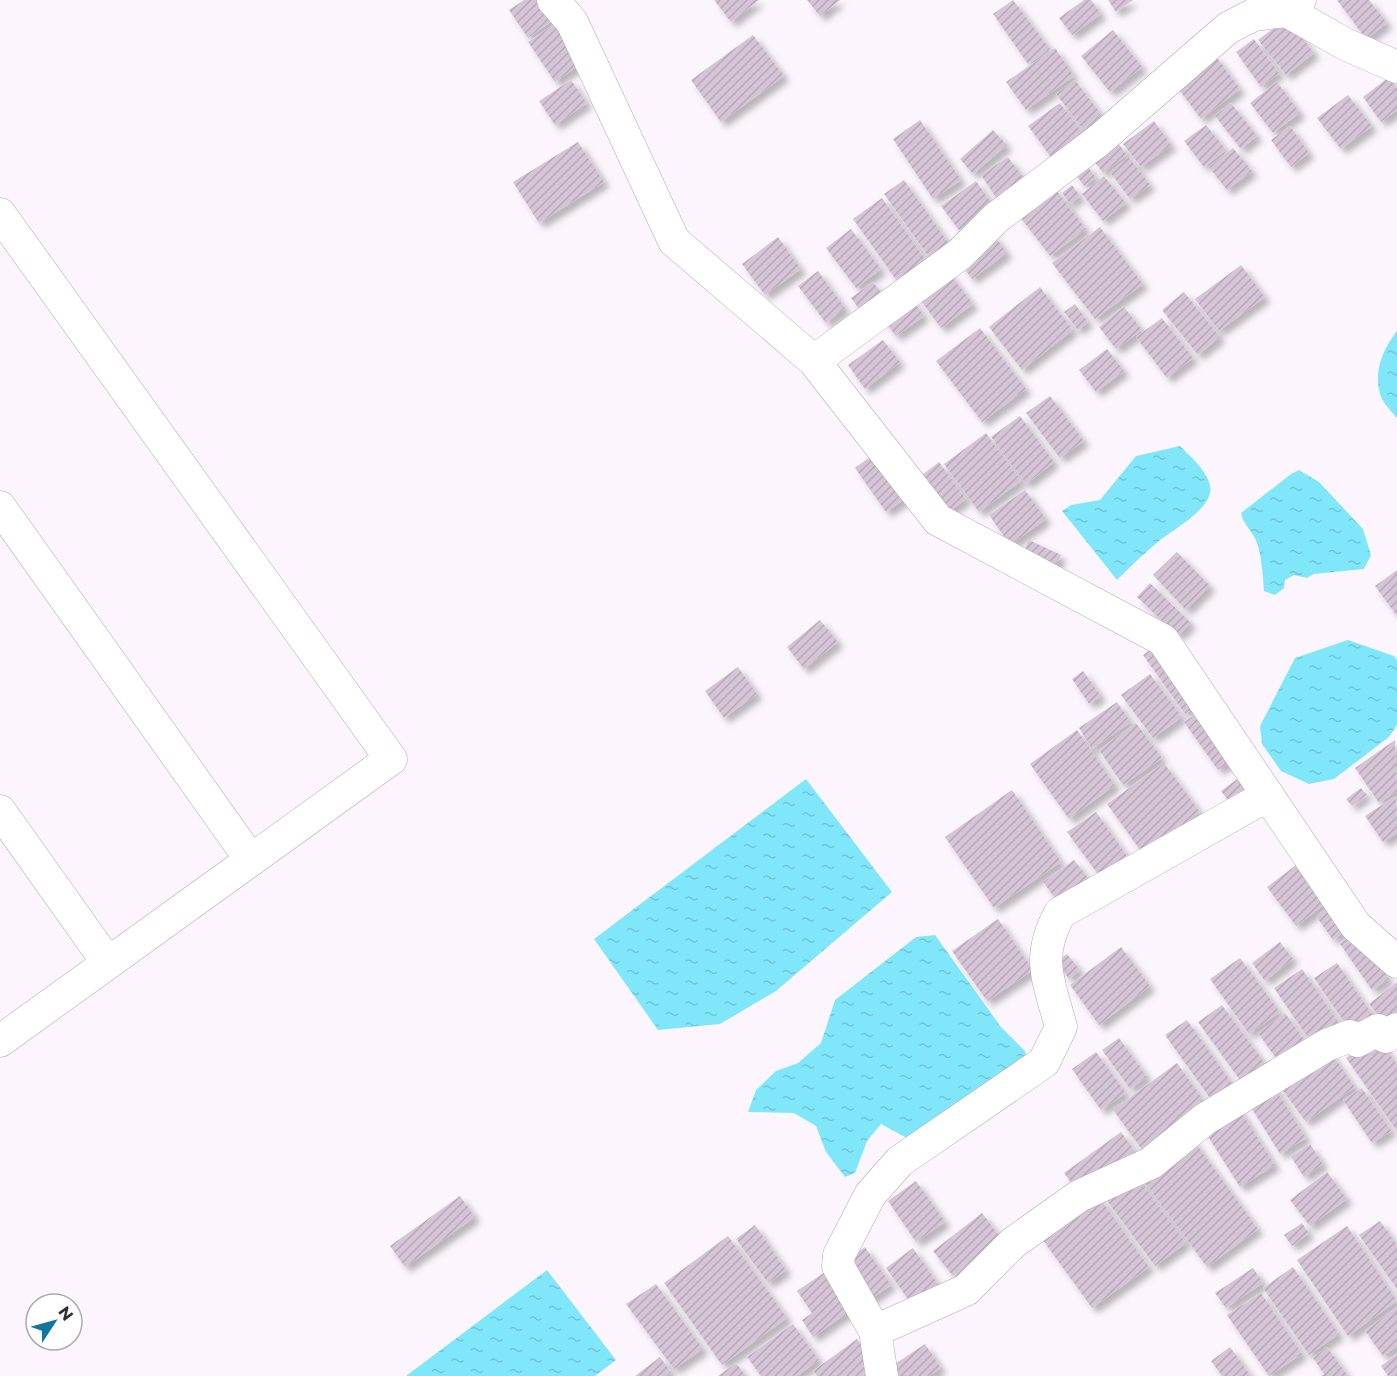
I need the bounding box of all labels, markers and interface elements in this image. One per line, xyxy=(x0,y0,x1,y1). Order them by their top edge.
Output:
north arrow xyxy=(24,1292,84,1352)
text: N xyxy=(54,1303,77,1324)

